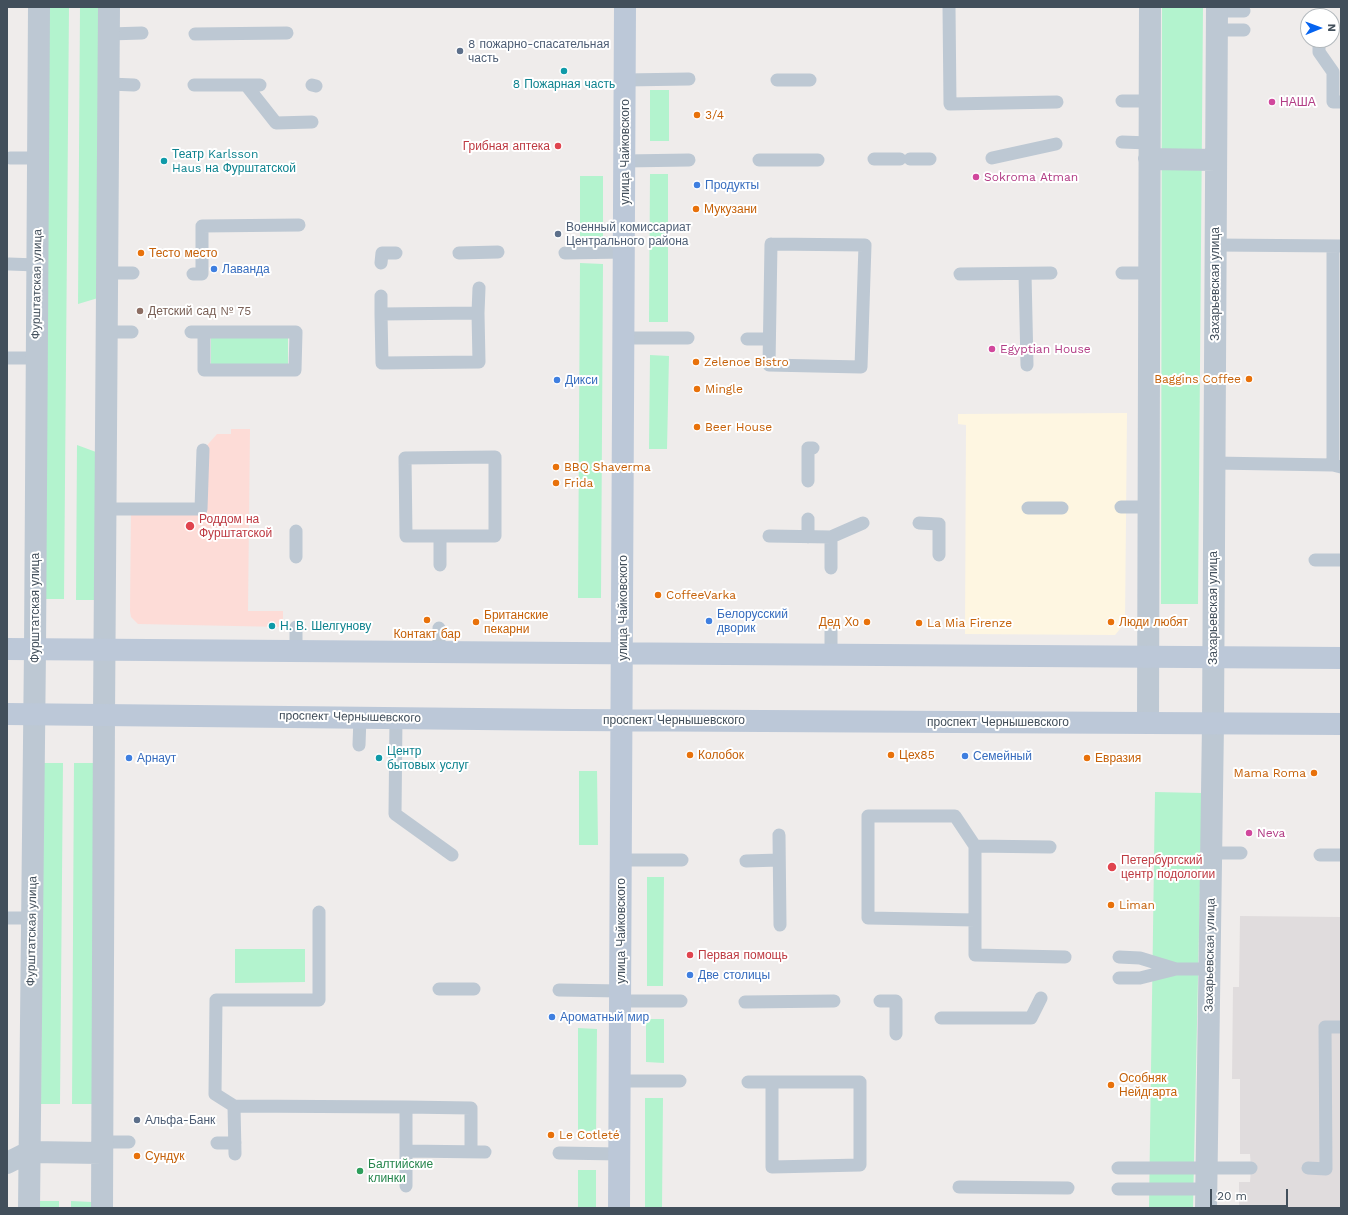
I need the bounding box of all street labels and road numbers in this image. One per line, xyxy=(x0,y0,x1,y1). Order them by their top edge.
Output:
street label: улица Чайковского xyxy=(618,99,632,205)
street label: Захарьевская улица xyxy=(1208,227,1222,341)
street label: Фурштатская улица xyxy=(29,229,45,339)
street label: Захарьевская улица xyxy=(1206,551,1220,665)
street label: Фурштатская улица xyxy=(28,553,42,663)
street label: улица Чайковского xyxy=(616,555,630,661)
street label: проспект Чернышевского xyxy=(279,709,421,725)
street label: проспект Чернышевского xyxy=(603,713,745,727)
street label: проспект Чернышевского xyxy=(927,715,1069,729)
street label: Фурштатская улица xyxy=(24,876,40,986)
street label: улица Чайковского xyxy=(614,878,628,984)
street label: Захарьевская улица xyxy=(1202,898,1218,1012)

